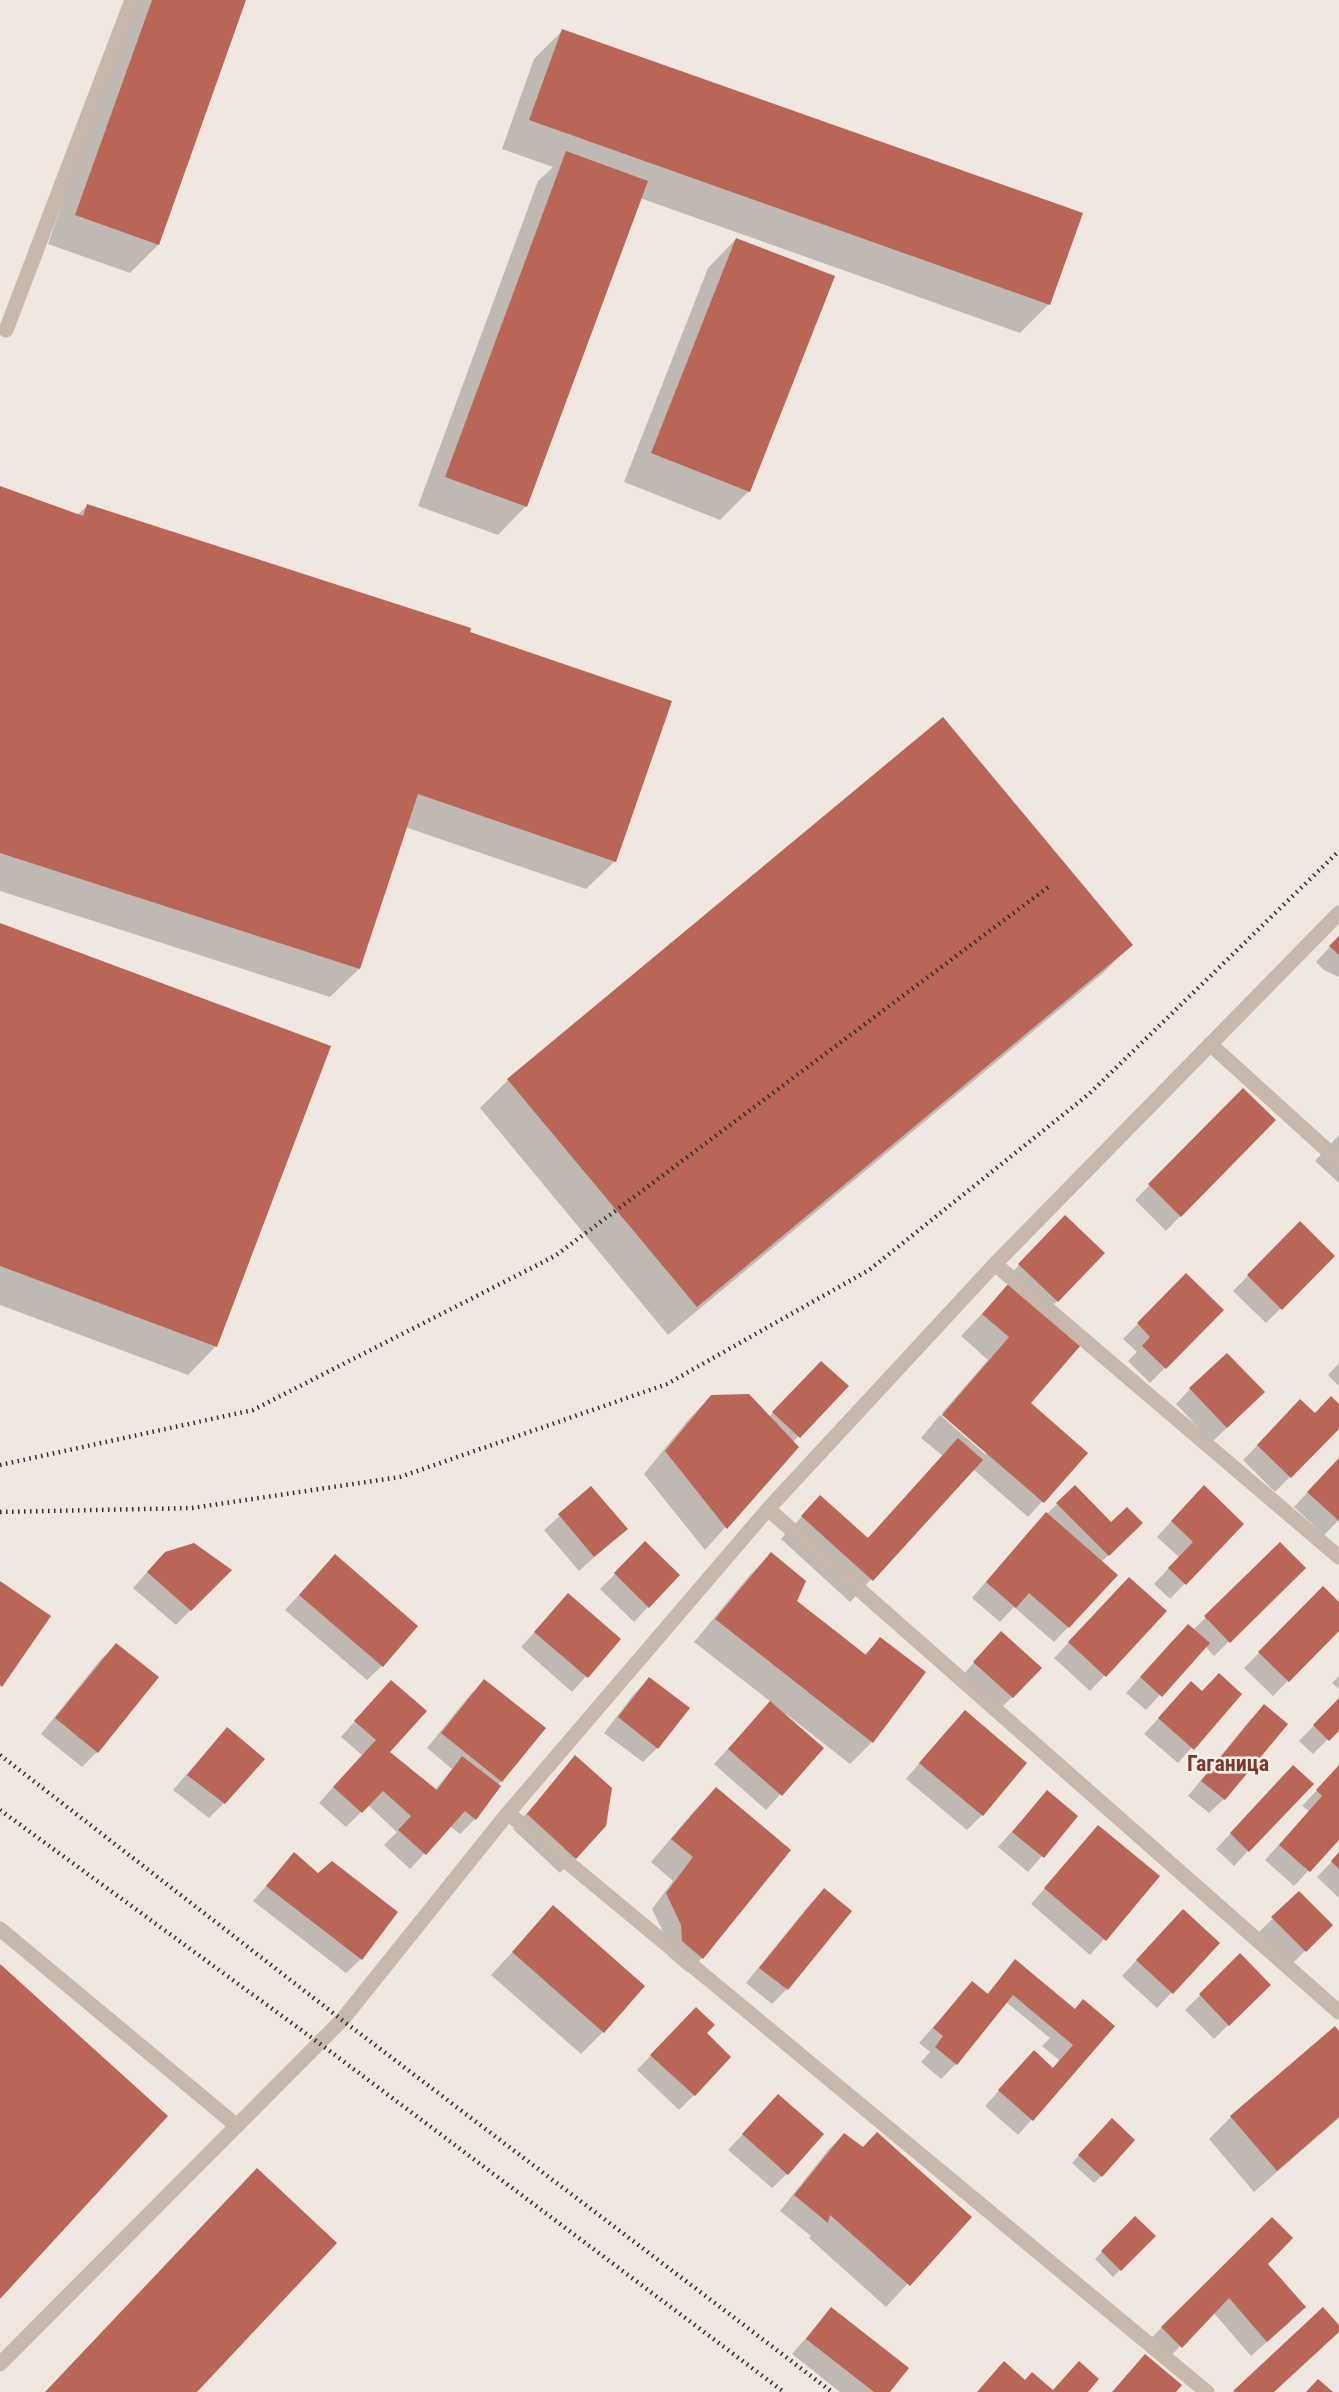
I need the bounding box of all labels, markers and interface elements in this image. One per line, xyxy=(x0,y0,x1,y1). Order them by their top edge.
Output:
district label: Гаганица xyxy=(1187,1752,1269,1778)

